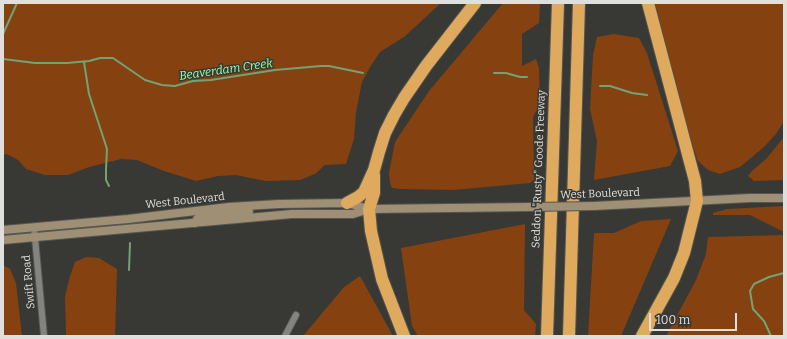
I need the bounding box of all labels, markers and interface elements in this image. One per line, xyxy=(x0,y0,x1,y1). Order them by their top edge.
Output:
water label: Beaverdam Creek xyxy=(178,56,274,84)
street label: Seddon "Rusty" Goode Freeway xyxy=(530,90,548,248)
street label: West Boulevard xyxy=(560,186,640,202)
street label: West Boulevard xyxy=(145,190,225,212)
street label: Swift Road xyxy=(20,254,38,310)
scale bar xyxy=(651,305,739,331)
text: 100 m xyxy=(656,313,690,327)

